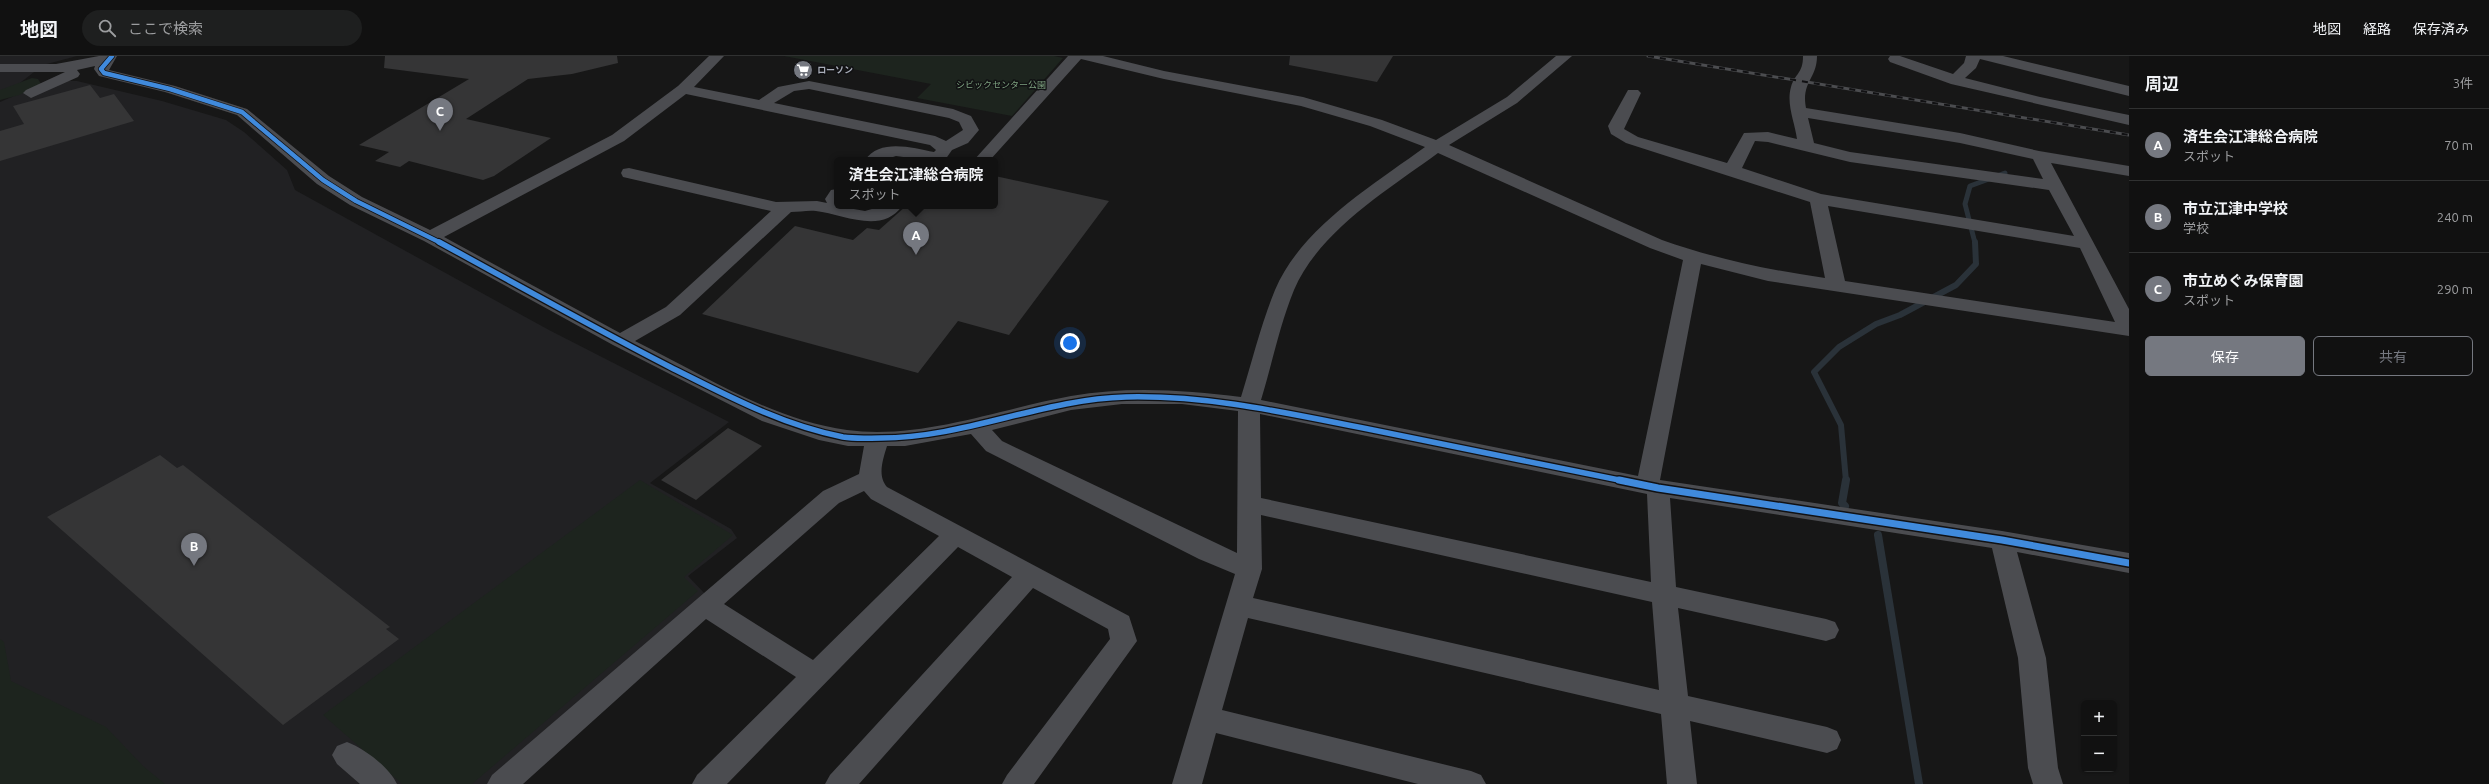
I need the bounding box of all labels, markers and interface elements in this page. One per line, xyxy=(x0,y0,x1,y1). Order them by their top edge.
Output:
search box xyxy=(82,10,362,46)
icon: search xyxy=(96,17,118,39)
text: 地図 xyxy=(20,18,58,40)
text: ここで検索 xyxy=(128,20,203,37)
text: 地図 xyxy=(2313,21,2341,37)
text: 経路 xyxy=(2363,21,2391,37)
text: 保存済み xyxy=(2413,21,2469,37)
supermarket icon: ローソン xyxy=(792,59,814,81)
place label: ローソン xyxy=(817,65,853,75)
text: 周辺 xyxy=(2145,74,2179,93)
text: 3件 xyxy=(2453,76,2473,90)
park label: シビックセンター公園 xyxy=(956,80,1046,90)
pin: C xyxy=(427,98,453,131)
text: 済生会江津総合病院 xyxy=(2183,128,2318,145)
text: A xyxy=(2153,138,2163,152)
text: 70 m xyxy=(2444,138,2473,152)
text: スポット xyxy=(2183,149,2235,163)
popup xyxy=(834,157,998,209)
text: 済生会江津総合病院 xyxy=(848,166,984,183)
text: スポット xyxy=(848,187,901,201)
text: 市立江津中学校 xyxy=(2183,200,2288,217)
text: B xyxy=(2154,210,2162,224)
text: 240 m xyxy=(2437,210,2473,224)
text: 学校 xyxy=(2183,221,2209,235)
pin: A xyxy=(903,222,929,255)
text: 市立めぐみ保育園 xyxy=(2183,272,2303,289)
text: C xyxy=(2154,282,2162,296)
text: 290 m xyxy=(2437,282,2473,296)
text: スポット xyxy=(2183,293,2235,307)
your location xyxy=(1060,333,1080,353)
button: 保存 xyxy=(2145,336,2305,376)
button: 共有 xyxy=(2313,336,2473,376)
pin: B xyxy=(181,533,207,566)
map controls xyxy=(2081,700,2117,772)
button: + xyxy=(2081,700,2117,736)
button: − xyxy=(2081,736,2117,772)

